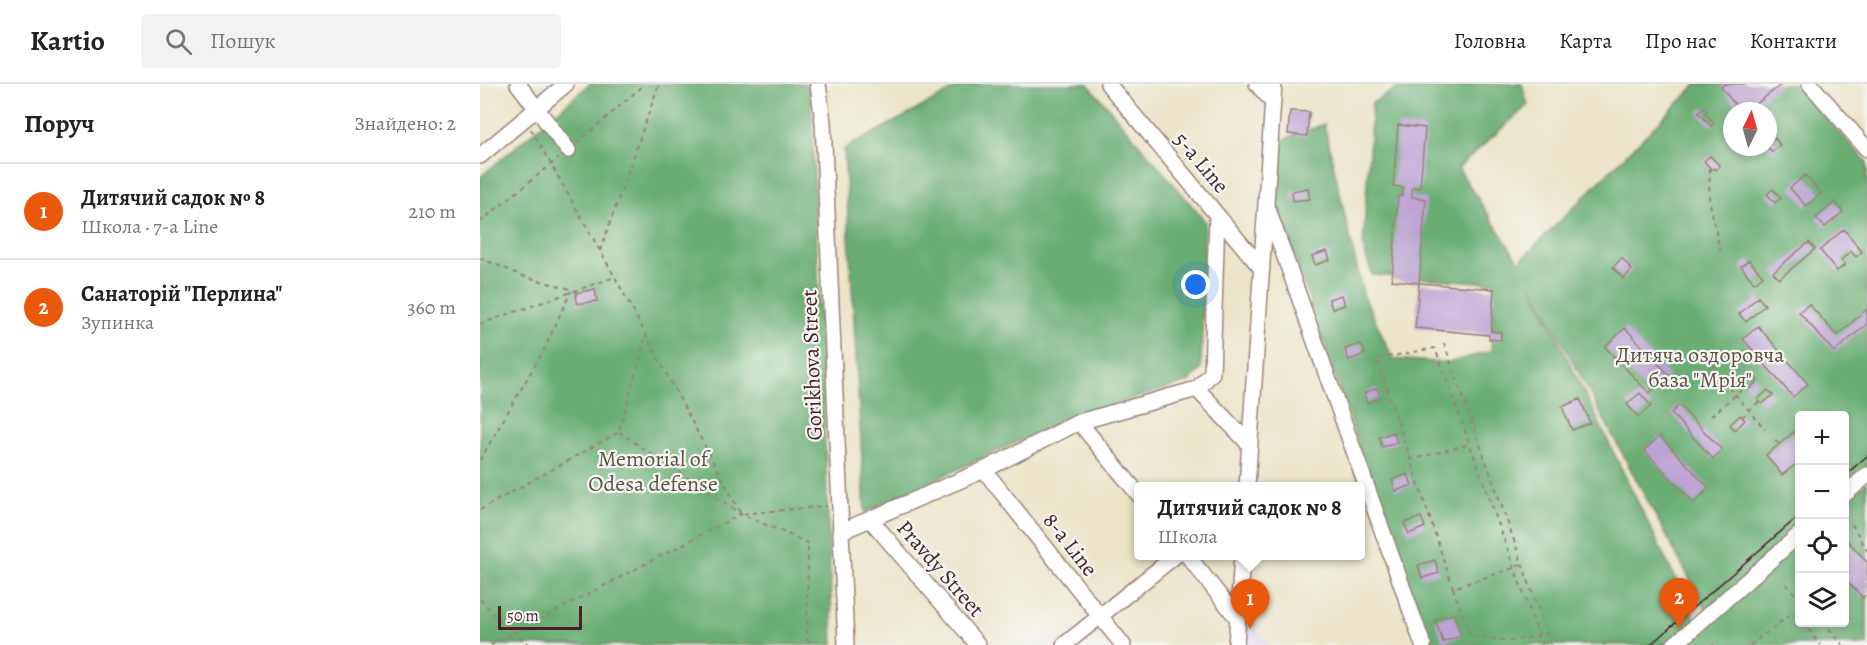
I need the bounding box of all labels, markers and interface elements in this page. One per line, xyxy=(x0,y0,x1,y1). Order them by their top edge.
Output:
search box xyxy=(141,14,561,68)
text: Kartio xyxy=(30,22,105,60)
icon: search xyxy=(162,25,195,58)
text: Пошук xyxy=(210,26,276,56)
text: Головна xyxy=(1454,27,1526,55)
text: Карта xyxy=(1559,27,1612,55)
text: Про нас xyxy=(1645,27,1717,55)
text: Контакти xyxy=(1750,27,1837,55)
north arrow xyxy=(1723,102,1777,156)
text: Поруч xyxy=(24,106,95,141)
text: Знайдено: 2 xyxy=(354,110,456,137)
street label: 5-a Line xyxy=(1167,126,1236,200)
text: Дитячий садок № 8 xyxy=(81,183,265,213)
text: 1 xyxy=(40,198,47,225)
text: 210 m xyxy=(408,198,456,225)
text: Школа · 7-a Line xyxy=(81,213,218,240)
your location xyxy=(1181,270,1210,299)
text: Санаторій "Перлина" xyxy=(81,279,282,309)
street label: Gorikhova Street xyxy=(794,289,830,441)
text: 2 xyxy=(39,294,48,321)
text: 360 m xyxy=(407,294,456,321)
text: Зупинка xyxy=(81,309,154,336)
park label: Дитяча оздоровча база "Мрія" xyxy=(1616,340,1785,395)
map controls xyxy=(1795,411,1849,627)
button: + xyxy=(1795,411,1849,465)
park label: Memorial of Odesa defense xyxy=(588,444,718,499)
button: − xyxy=(1795,465,1849,519)
popup xyxy=(1134,482,1365,560)
text: Дитячий садок № 8 xyxy=(1157,493,1342,523)
street label: 8-a Line xyxy=(1036,507,1104,583)
street label: Pravdy Street xyxy=(890,514,991,624)
button: locate xyxy=(1795,519,1849,573)
text: Школа xyxy=(1157,523,1218,550)
button: layers xyxy=(1795,573,1849,627)
pin: 2 xyxy=(1660,578,1698,628)
pin: 1 xyxy=(1230,580,1270,629)
scale bar xyxy=(498,603,582,630)
text: 50 m xyxy=(507,605,539,627)

